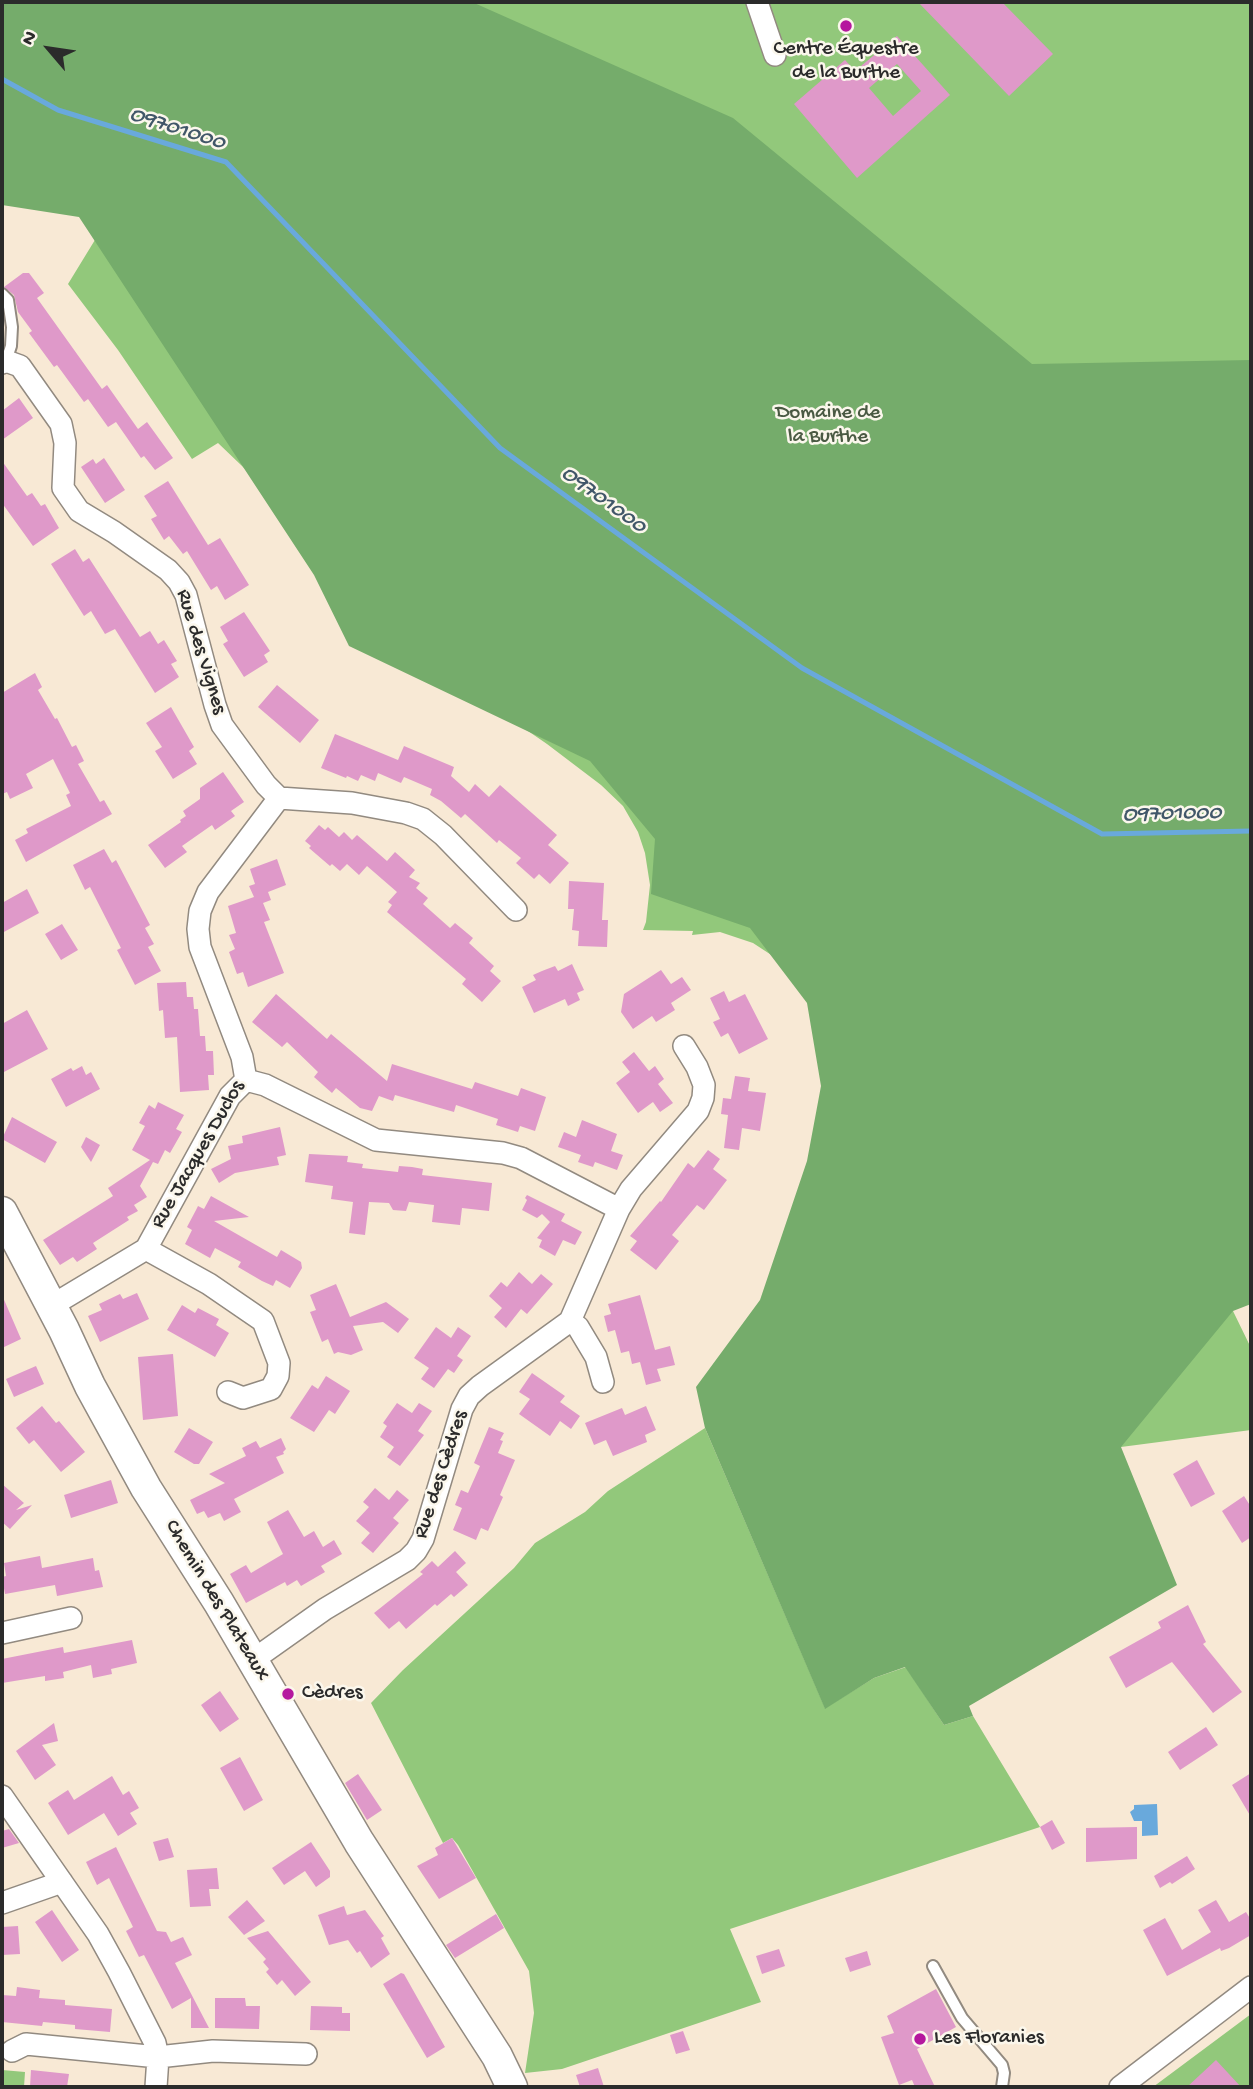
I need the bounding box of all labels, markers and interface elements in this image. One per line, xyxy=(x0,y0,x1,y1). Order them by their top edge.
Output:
north arrow xyxy=(14,14,84,84)
marker: Centre Équestre de la Burthe xyxy=(838,18,854,34)
text: N xyxy=(17,28,43,50)
place label: Centre Équestre de la Burthe xyxy=(774,37,918,87)
water label: O9701000 xyxy=(126,102,228,158)
park label: Domaine de la Burthe xyxy=(776,401,880,451)
water label: O9701000 xyxy=(555,461,651,541)
street label: Rue des Vignes xyxy=(169,587,231,717)
water label: O9701000 xyxy=(1122,800,1222,830)
street label: Rue Jacques Duclos xyxy=(146,1077,252,1233)
street label: Rue des Cèdres xyxy=(409,1408,475,1542)
street label: Chemin des Plateaux xyxy=(158,1516,274,1686)
place label: Cèdres xyxy=(302,1681,363,1707)
marker: Cèdres xyxy=(280,1686,296,1702)
place label: Les Floranies xyxy=(934,2026,1044,2052)
marker: Les Floranies xyxy=(912,2031,928,2047)

